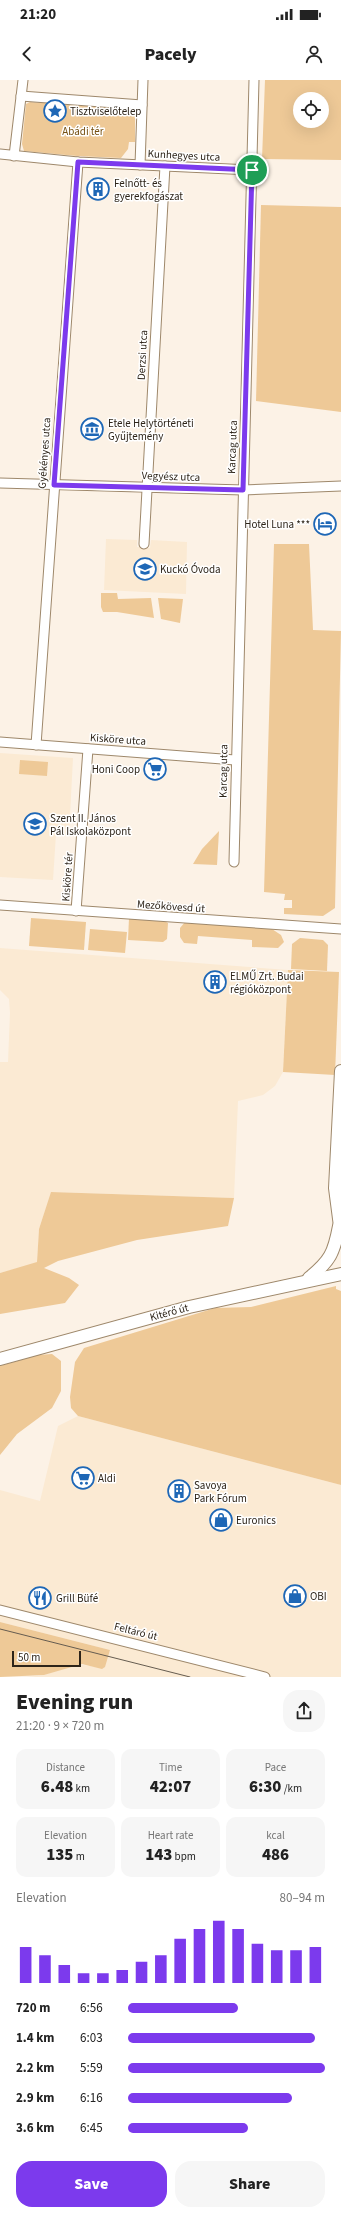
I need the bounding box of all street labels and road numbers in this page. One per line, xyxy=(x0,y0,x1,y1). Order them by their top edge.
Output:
street label: Kunhegyes utca xyxy=(147,146,221,165)
street label: Derzsi utca xyxy=(134,330,151,380)
street label: Gyékényes utca xyxy=(35,417,54,489)
street label: Karcag utca xyxy=(224,420,241,474)
street label: Vegyész utca xyxy=(141,468,201,485)
street label: Kisköre utca xyxy=(89,730,147,749)
street label: Karcag utca xyxy=(216,744,231,798)
street label: Kisköre tér xyxy=(58,852,77,902)
street label: Mezőkövesd út xyxy=(136,897,206,916)
street label: Kitérő út xyxy=(148,1300,191,1325)
street label: Feltáró út xyxy=(113,1619,159,1644)

